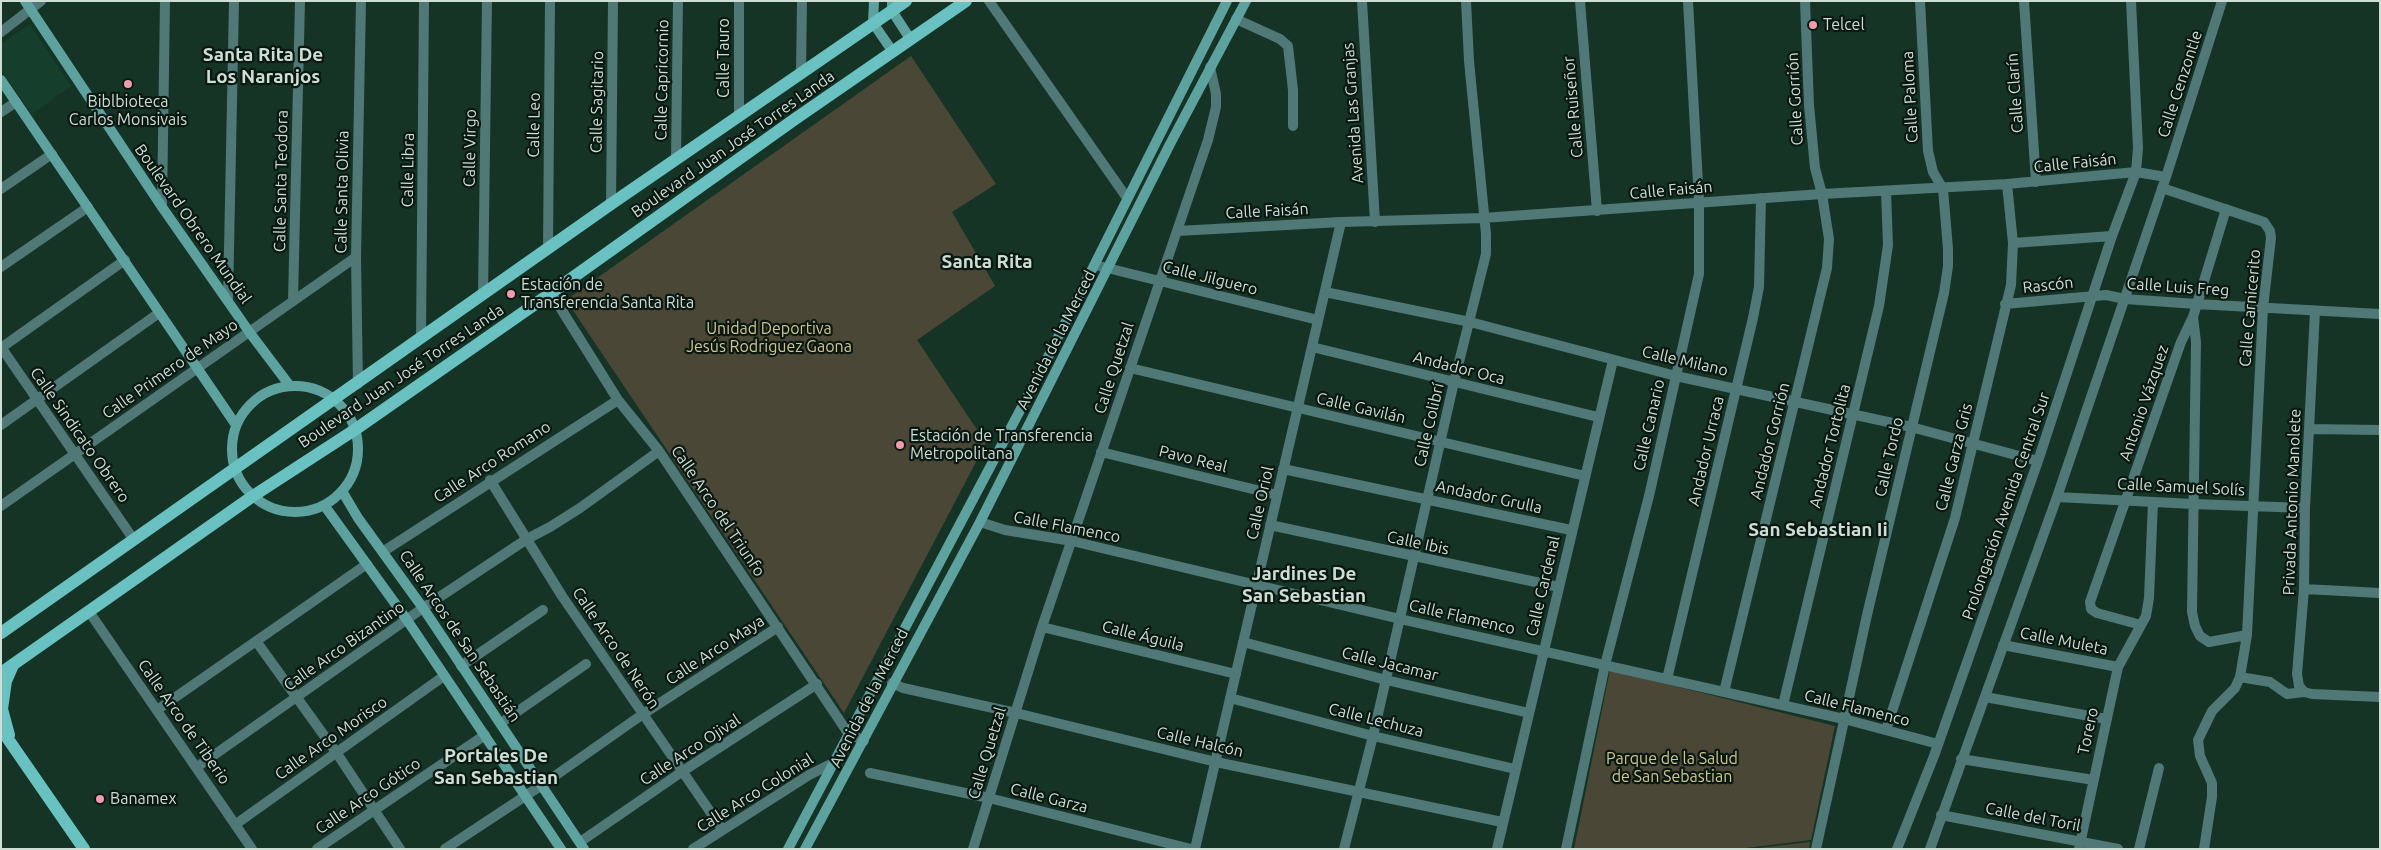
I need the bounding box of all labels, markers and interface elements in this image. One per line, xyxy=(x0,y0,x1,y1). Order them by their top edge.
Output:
place label: Telcel xyxy=(1823,15,1865,35)
street label: Calle Tauro xyxy=(714,18,734,98)
street label: Calle Capricornio xyxy=(651,19,673,141)
marker: Telcel xyxy=(1807,19,1819,31)
street label: Calle Cenzontle xyxy=(2154,28,2206,140)
street label: Avenida Las Granjas xyxy=(1339,42,1367,184)
district label: Santa Rita De Los Naranjos xyxy=(203,44,323,88)
street label: Calle Paloma xyxy=(1898,50,1922,144)
street label: Calle Sagitario xyxy=(587,51,607,153)
street label: Calle Gorrión xyxy=(1783,52,1807,146)
street label: Calle Clarín xyxy=(2003,52,2027,134)
street label: Calle Ruiseñor xyxy=(1559,55,1587,159)
street label: Boulevard Juan José Torres Landa xyxy=(628,66,838,222)
marker: Biblbioteca Carlos Monsivais xyxy=(122,78,134,90)
place label: Biblbioteca Carlos Monsivais xyxy=(69,92,187,130)
street label: Calle Leo xyxy=(524,92,544,158)
street label: Calle Virgo xyxy=(460,109,480,187)
street label: Calle Santa Teodora xyxy=(270,110,292,252)
street label: Calle Santa Olivia xyxy=(331,130,353,254)
street label: Calle Libra xyxy=(398,133,418,207)
street label: Boulevard Obrero Mundial xyxy=(131,141,255,307)
street label: Calle Faisán xyxy=(2033,149,2117,177)
street label: Calle Faisán xyxy=(1629,177,1713,203)
street label: Calle Faisán xyxy=(1225,199,1309,223)
street label: Calle Carnicerito xyxy=(2235,248,2265,368)
district label: Santa Rita xyxy=(941,251,1033,273)
street label: Calle Jilguero xyxy=(1160,257,1260,299)
street label: Avenida de la Merced xyxy=(1013,267,1099,413)
street label: Rascón xyxy=(2022,273,2074,297)
street label: Calle Luis Freg xyxy=(2126,274,2230,300)
place label: Estación de Transferencia Santa Rita xyxy=(521,275,694,313)
marker: Estación de Transferencia Santa Rita xyxy=(505,288,517,300)
street label: Boulevard Juan José Torres Landa xyxy=(295,300,507,452)
street label: Calle Primero de Mayo xyxy=(98,315,242,423)
park label: Unidad Deportiva Jesús Rodriguez Gaona xyxy=(686,319,852,357)
street label: Calle Quetzal xyxy=(1090,320,1138,416)
street label: Calle Milano xyxy=(1640,342,1730,380)
street label: Antonio Vázquez xyxy=(2115,343,2173,463)
street label: Andador Oca xyxy=(1411,347,1507,389)
street label: Calle Sindicato Obrero xyxy=(26,364,134,506)
street label: Calle Canario xyxy=(1629,377,1669,473)
street label: Andador Gorrión xyxy=(1746,380,1794,502)
street label: Calle Colibrí xyxy=(1410,381,1448,469)
street label: Andador Tortolita xyxy=(1805,382,1855,510)
street label: Calle Gavilán xyxy=(1314,388,1408,428)
street label: Prolongación Avenida Central Sur xyxy=(1958,390,2054,622)
street label: Andador Urraca xyxy=(1684,394,1728,508)
street label: Calle Garza Gris xyxy=(1931,401,1977,513)
street label: Privada Antonio Manolete xyxy=(2279,408,2305,596)
street label: Calle Tordo xyxy=(1871,415,1907,499)
street label: Calle Arco Romano xyxy=(430,417,554,507)
place label: Estación de Transferencia Metropolitana xyxy=(910,426,1093,464)
marker: Estación de Transferencia Metropolitana xyxy=(894,439,906,451)
street label: Pavo Real xyxy=(1157,441,1229,477)
street label: Calle Arco del Triunfo xyxy=(667,442,769,580)
street label: Calle Oriol xyxy=(1242,464,1278,542)
street label: Calle Samuel Solís xyxy=(2117,474,2245,500)
street label: Andador Grulla xyxy=(1434,476,1544,518)
street label: Calle Flamenco xyxy=(1012,507,1122,547)
district label: San Sebastian Ii xyxy=(1748,519,1888,541)
street label: Calle Ibis xyxy=(1385,527,1451,559)
street label: Calle Cardenal xyxy=(1522,534,1564,638)
street label: Calle Arcos de San Sebastián xyxy=(395,546,525,726)
district label: Jardines De San Sebastian xyxy=(1242,563,1366,607)
street label: Calle Arco de Nerón xyxy=(568,584,664,712)
street label: Calle Flamenco xyxy=(1407,595,1517,639)
street label: Calle Arco Bizantino xyxy=(280,597,408,695)
street label: Calle Arco Maya xyxy=(662,611,768,689)
street label: Calle Águila xyxy=(1100,617,1186,655)
street label: Calle Muleta xyxy=(2018,623,2110,659)
street label: Avenida de la Merced xyxy=(826,625,912,771)
street label: Calle Jacamar xyxy=(1340,643,1440,685)
street label: Calle Arco de Tiberio xyxy=(134,656,234,788)
street label: Calle Flamenco xyxy=(1802,686,1912,730)
street label: Calle Arco Morisco xyxy=(271,692,391,784)
street label: Calle Lechuza xyxy=(1327,699,1425,741)
street label: Calle Quetzal xyxy=(964,705,1010,801)
street label: Torero xyxy=(2074,706,2102,756)
street label: Calle Arco Ojival xyxy=(636,710,744,790)
street label: Calle Halcón xyxy=(1155,723,1245,761)
district label: Portales De San Sebastian xyxy=(434,745,558,789)
street label: Calle Arco Colonial xyxy=(693,749,817,837)
park label: Parque de la Salud de San Sebastian xyxy=(1606,749,1738,787)
street label: Calle Arco Gótico xyxy=(312,754,424,838)
street label: Calle Garza xyxy=(1008,779,1090,817)
place label: Banamex xyxy=(110,789,176,809)
marker: Banamex xyxy=(94,793,106,805)
street label: Calle del Toril xyxy=(1984,798,2082,836)

